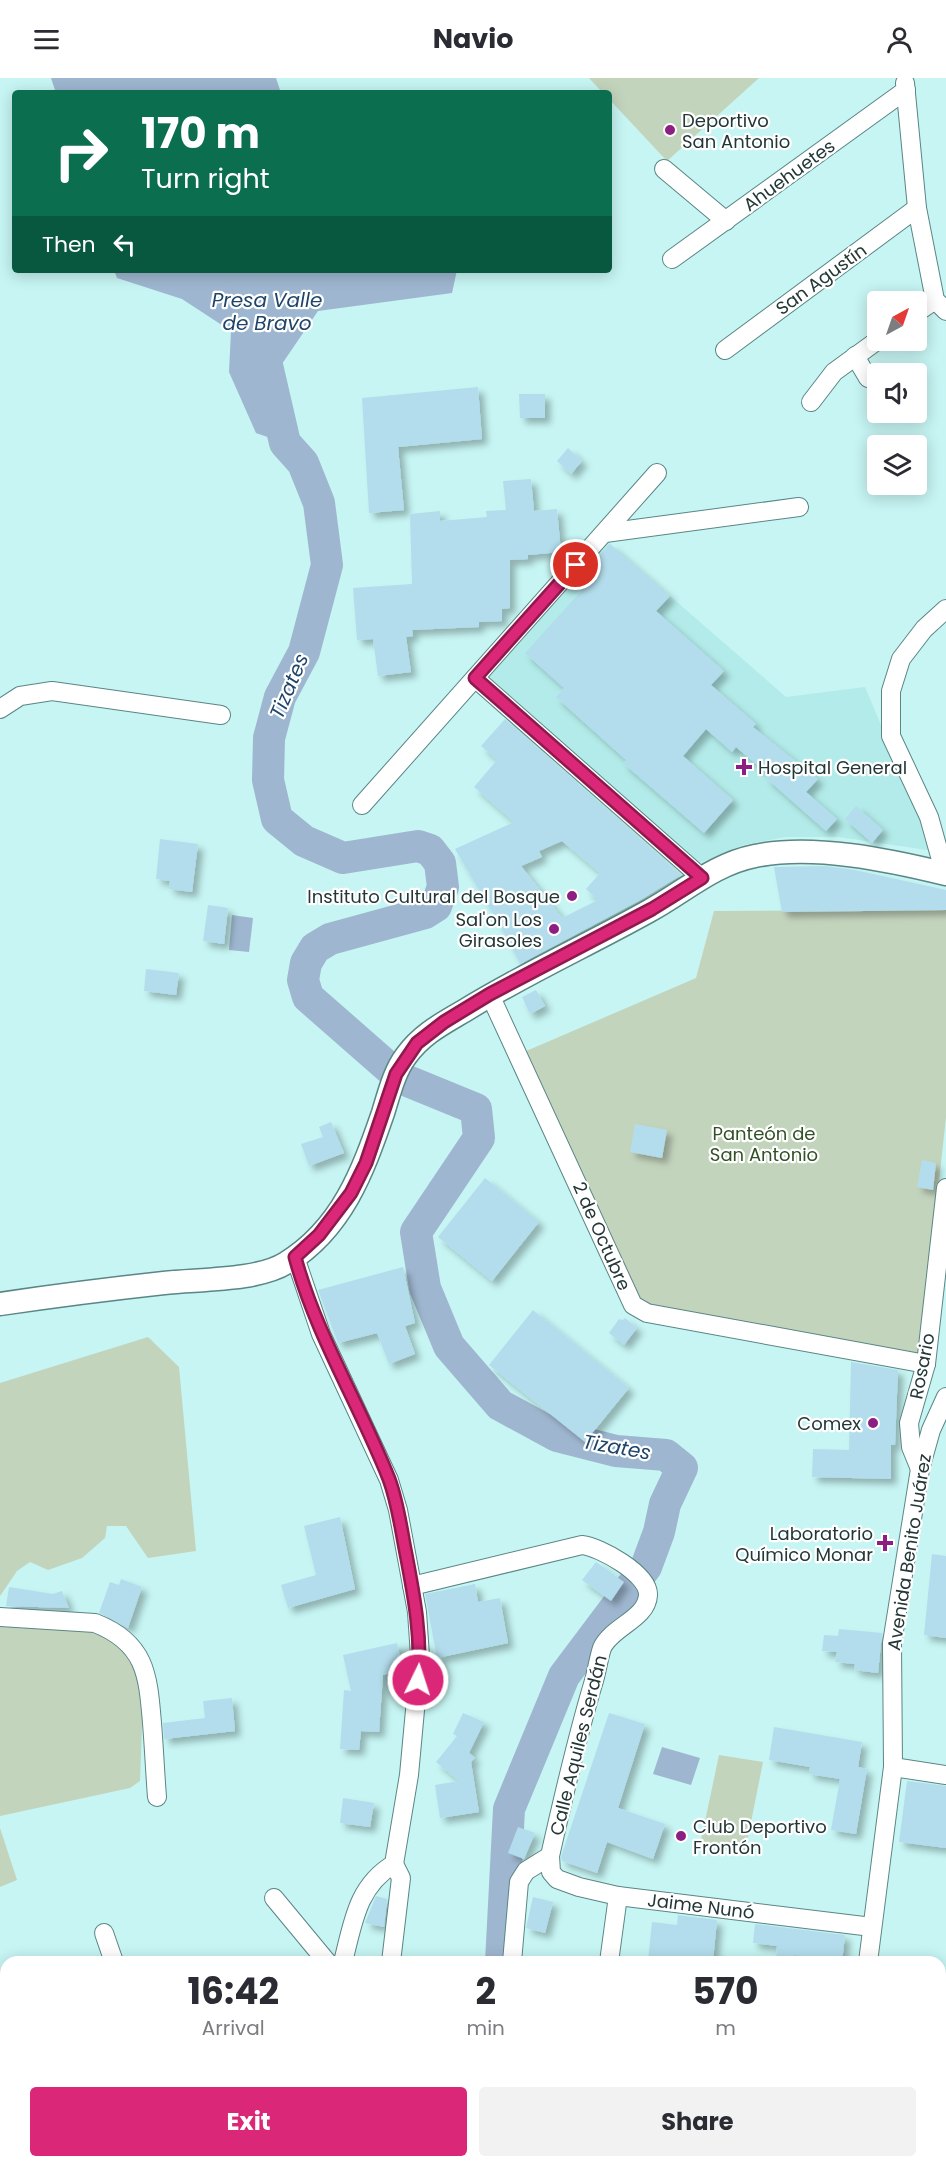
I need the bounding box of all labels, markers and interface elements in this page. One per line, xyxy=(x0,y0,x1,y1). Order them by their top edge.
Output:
text: Navio xyxy=(433,20,513,57)
icon: menu xyxy=(30,23,63,56)
icon: person xyxy=(883,23,916,56)
text: 170 m xyxy=(141,104,260,163)
place label: Deportivo San Antonio xyxy=(682,108,790,154)
icon: right xyxy=(42,114,120,192)
marker: Deportivo San Antonio xyxy=(663,123,677,137)
street label: Ahuehuetes xyxy=(738,133,840,217)
text: Turn right xyxy=(141,160,270,197)
icon: left xyxy=(108,228,141,261)
text: Then xyxy=(42,229,96,260)
street label: San Agustín xyxy=(770,238,872,320)
water label: Presa Valle de Bravo xyxy=(212,286,322,337)
north arrow xyxy=(867,291,927,351)
map controls xyxy=(867,291,927,495)
button: sound xyxy=(867,363,927,423)
button: layers xyxy=(867,435,927,495)
pin xyxy=(550,539,601,590)
icon: arrive xyxy=(559,548,592,581)
water label: Tizates xyxy=(263,649,315,723)
place label: Hospital General xyxy=(758,755,907,780)
marker: Hospital General xyxy=(735,758,753,776)
place label: Instituto Cultural del Bosque xyxy=(307,884,560,909)
marker: Instituto Cultural del Bosque xyxy=(565,889,579,903)
place label: Sal'on Los Girasoles xyxy=(455,907,542,953)
marker: Sal'on Los Girasoles xyxy=(547,922,561,936)
park label: Panteón de San Antonio xyxy=(710,1121,818,1167)
street label: 2 de Octubre xyxy=(567,1178,637,1294)
street label: Rosario xyxy=(903,1331,941,1401)
place label: Comex xyxy=(797,1411,861,1436)
marker: Comex xyxy=(866,1416,880,1430)
water label: Tizates xyxy=(581,1427,653,1467)
street label: Avenida Benito Juárez xyxy=(881,1452,937,1652)
place label: Laboratorio Químico Monar xyxy=(735,1521,873,1567)
marker: Laboratorio Químico Monar xyxy=(878,1536,892,1550)
position arrow xyxy=(386,1648,450,1712)
street label: Calle Aquiles Serdán xyxy=(543,1652,613,1838)
place label: Club Deportivo Frontón xyxy=(693,1814,827,1860)
marker: Club Deportivo Frontón xyxy=(674,1829,688,1843)
street label: Jaime Nunó xyxy=(646,1887,756,1925)
text: 16:42 xyxy=(187,1966,279,2017)
text: 2 xyxy=(475,1966,496,2017)
text: 570 xyxy=(692,1966,759,2017)
text: Arrival xyxy=(202,2014,265,2042)
text: min xyxy=(467,2014,505,2042)
text: m xyxy=(715,2014,736,2042)
button: Exit xyxy=(30,2087,467,2156)
button: Share xyxy=(479,2087,916,2156)

